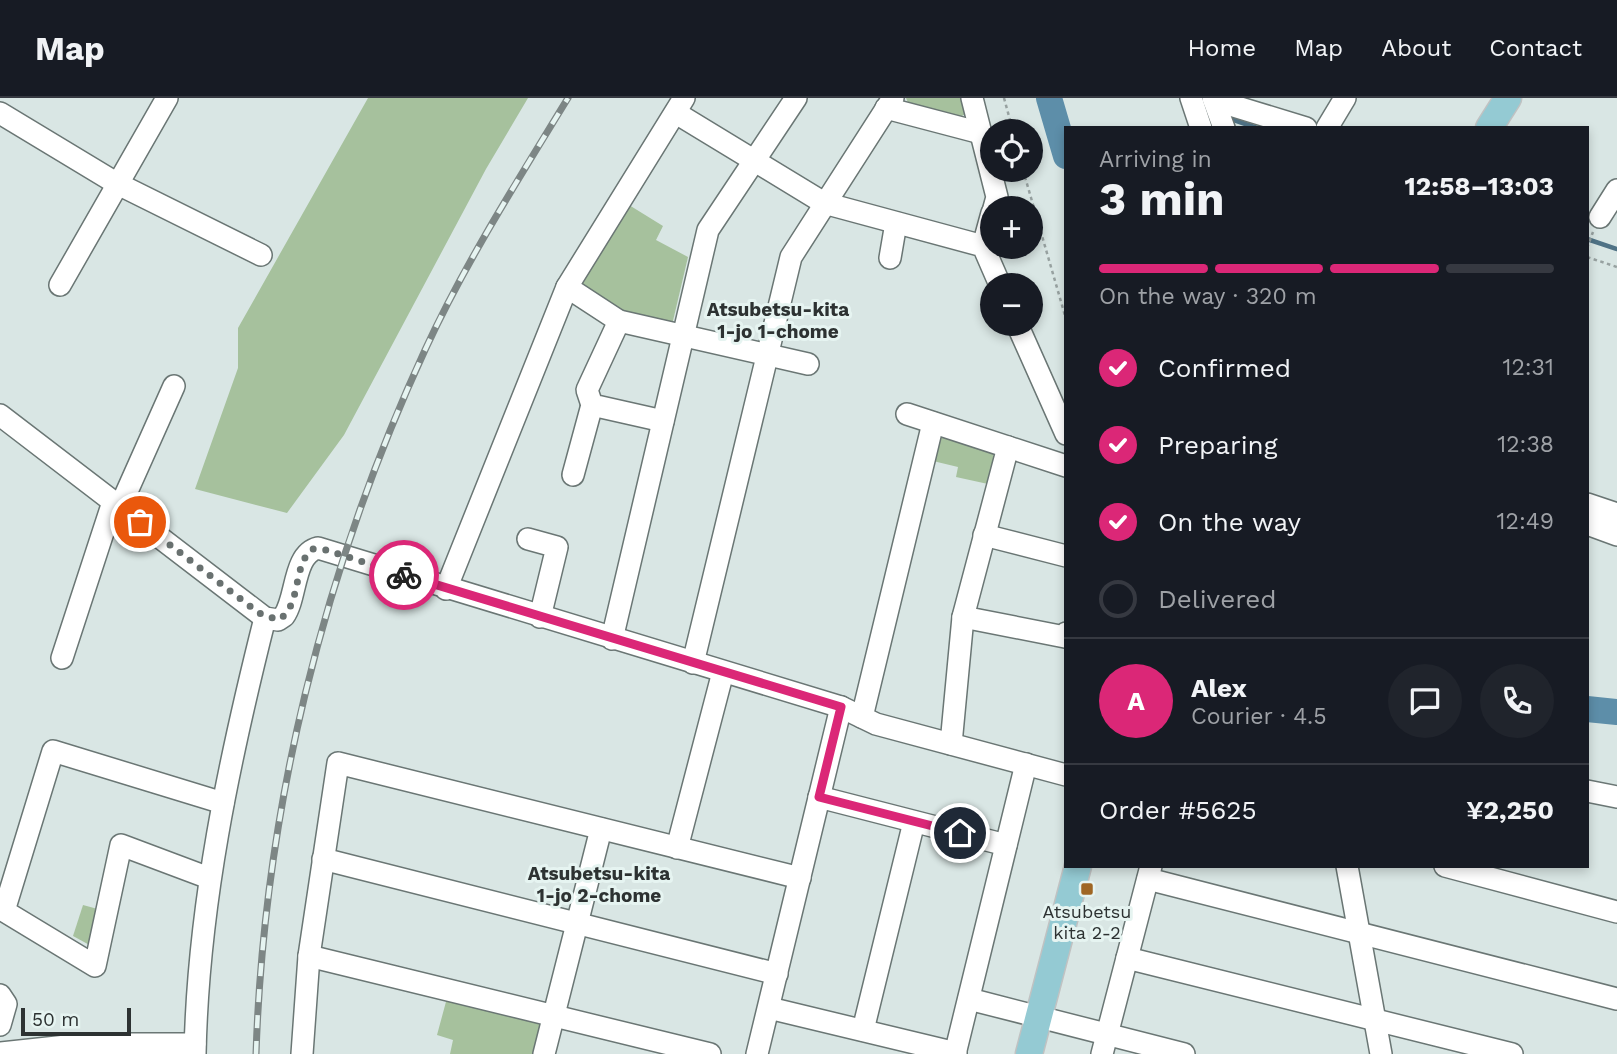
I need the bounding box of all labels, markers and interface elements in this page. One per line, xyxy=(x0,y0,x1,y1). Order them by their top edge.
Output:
text: Map xyxy=(35,29,105,68)
text: Home xyxy=(1188,34,1256,62)
text: Map xyxy=(1294,34,1343,62)
text: About xyxy=(1381,34,1451,62)
text: Contact xyxy=(1489,34,1582,62)
map controls xyxy=(980,119,1043,336)
button: locate xyxy=(980,119,1043,182)
text: Arriving in xyxy=(1099,146,1212,173)
text: 12:58–13:03 xyxy=(1405,171,1554,201)
text: 3 min xyxy=(1099,172,1225,226)
button: + xyxy=(980,196,1043,259)
button: − xyxy=(980,273,1043,336)
text: On the way · 320 m xyxy=(1099,283,1317,310)
district label: Atsubetsu-kita 1-jo 1-chome xyxy=(707,298,849,343)
icon: check xyxy=(1099,349,1137,387)
text: Confirmed xyxy=(1158,353,1291,383)
text: 12:31 xyxy=(1502,354,1554,381)
icon: check xyxy=(1099,426,1137,464)
text: Preparing xyxy=(1158,430,1278,460)
text: 12:38 xyxy=(1497,431,1554,458)
pin xyxy=(110,492,170,552)
icon: bag xyxy=(121,503,159,541)
icon: check xyxy=(1099,503,1137,541)
text: On the way xyxy=(1158,507,1301,537)
text: 12:49 xyxy=(1497,508,1554,535)
courier xyxy=(369,540,439,610)
icon: bike xyxy=(385,556,423,594)
text: Delivered xyxy=(1158,584,1277,614)
button: chat xyxy=(1388,664,1462,738)
button: phone xyxy=(1480,664,1554,738)
text: Alex xyxy=(1191,673,1247,703)
text: A xyxy=(1127,686,1145,716)
text: Courier · 4.5 xyxy=(1191,703,1327,730)
text: Order #5625 xyxy=(1099,795,1257,825)
text: ¥2,250 xyxy=(1466,795,1554,825)
pin xyxy=(930,803,990,863)
icon: home xyxy=(941,814,979,852)
district label: Atsubetsu-kita 1-jo 2-chome xyxy=(528,862,670,907)
marker: Atsubetsu kita 2-2 xyxy=(1079,881,1095,897)
place label: Atsubetsu kita 2-2 xyxy=(1043,901,1131,943)
scale bar xyxy=(21,1005,131,1037)
text: 50 m xyxy=(32,1008,79,1031)

